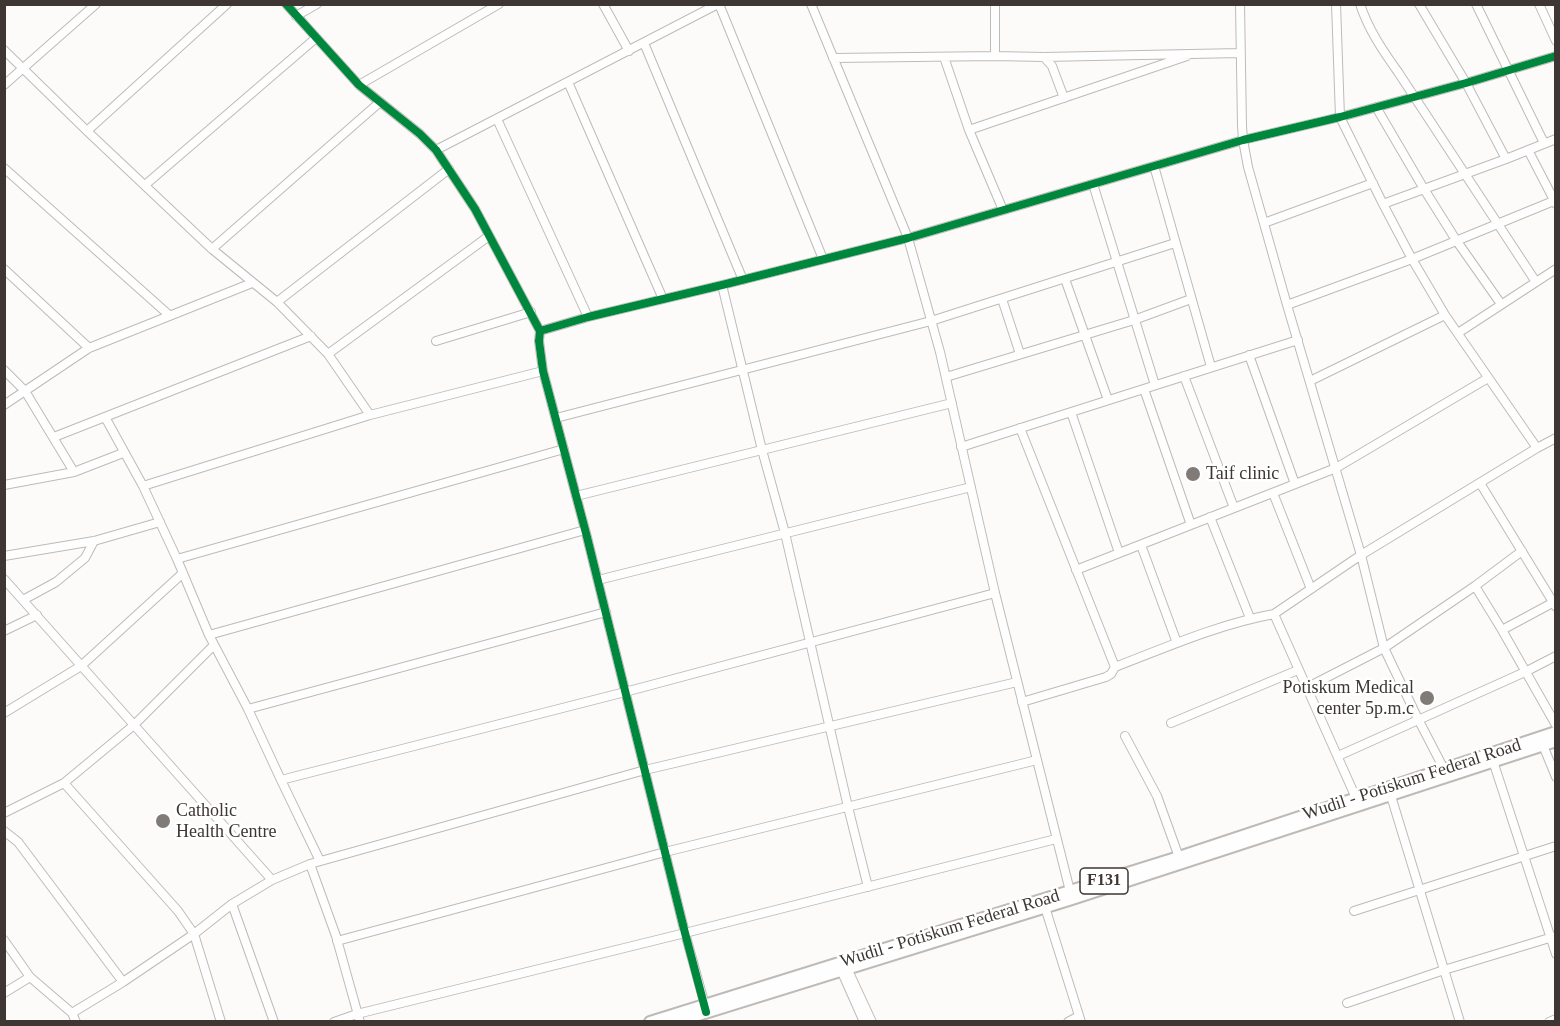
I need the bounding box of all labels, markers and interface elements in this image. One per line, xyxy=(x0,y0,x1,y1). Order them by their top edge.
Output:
place label: Taif clinic xyxy=(1206,463,1279,485)
marker: Taif clinic xyxy=(1184,465,1202,483)
place label: Potiskum Medical center 5p.m.c xyxy=(1283,677,1414,720)
marker: Potiskum Medical center 5p.m.c xyxy=(1418,689,1436,707)
street label: Wudil - Potiskum Federal Road xyxy=(1300,734,1524,826)
place label: Catholic Health Centre xyxy=(176,800,276,842)
marker: Catholic Health Centre xyxy=(154,812,172,830)
road number: F131 xyxy=(1080,868,1128,894)
street label: Wudil - Potiskum Federal Road xyxy=(838,885,1062,973)

